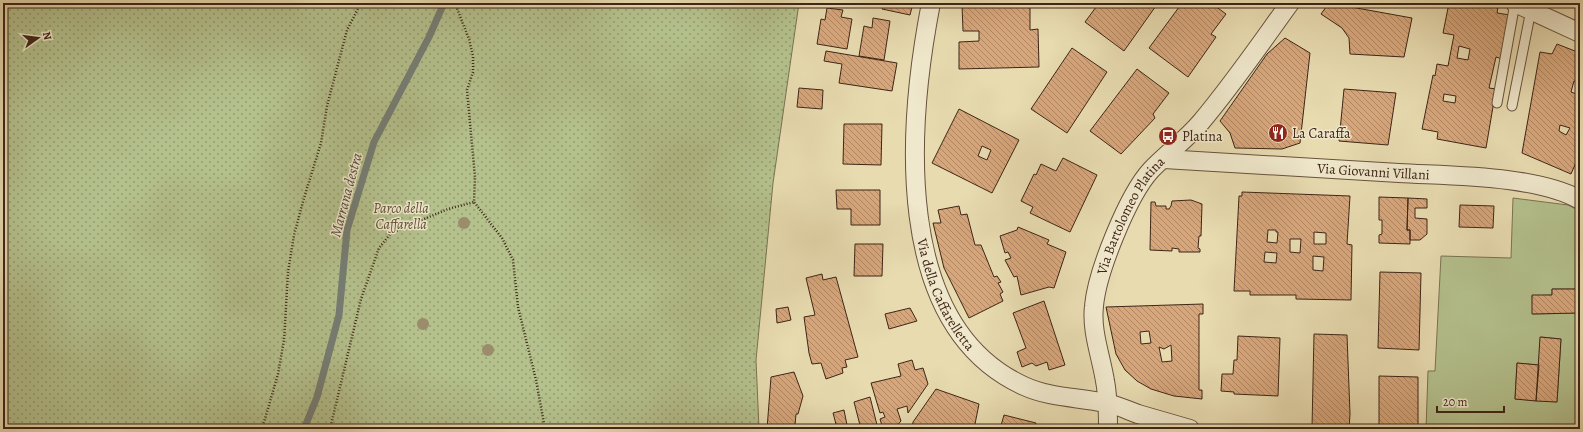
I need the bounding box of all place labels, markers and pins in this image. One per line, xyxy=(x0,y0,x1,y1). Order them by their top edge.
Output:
restaurant icon: La Caraffa xyxy=(1267,122,1289,144)
place label: La Caraffa xyxy=(1292,124,1351,143)
bus stop icon: Platina xyxy=(1157,125,1179,147)
place label: Platina xyxy=(1182,127,1223,146)

